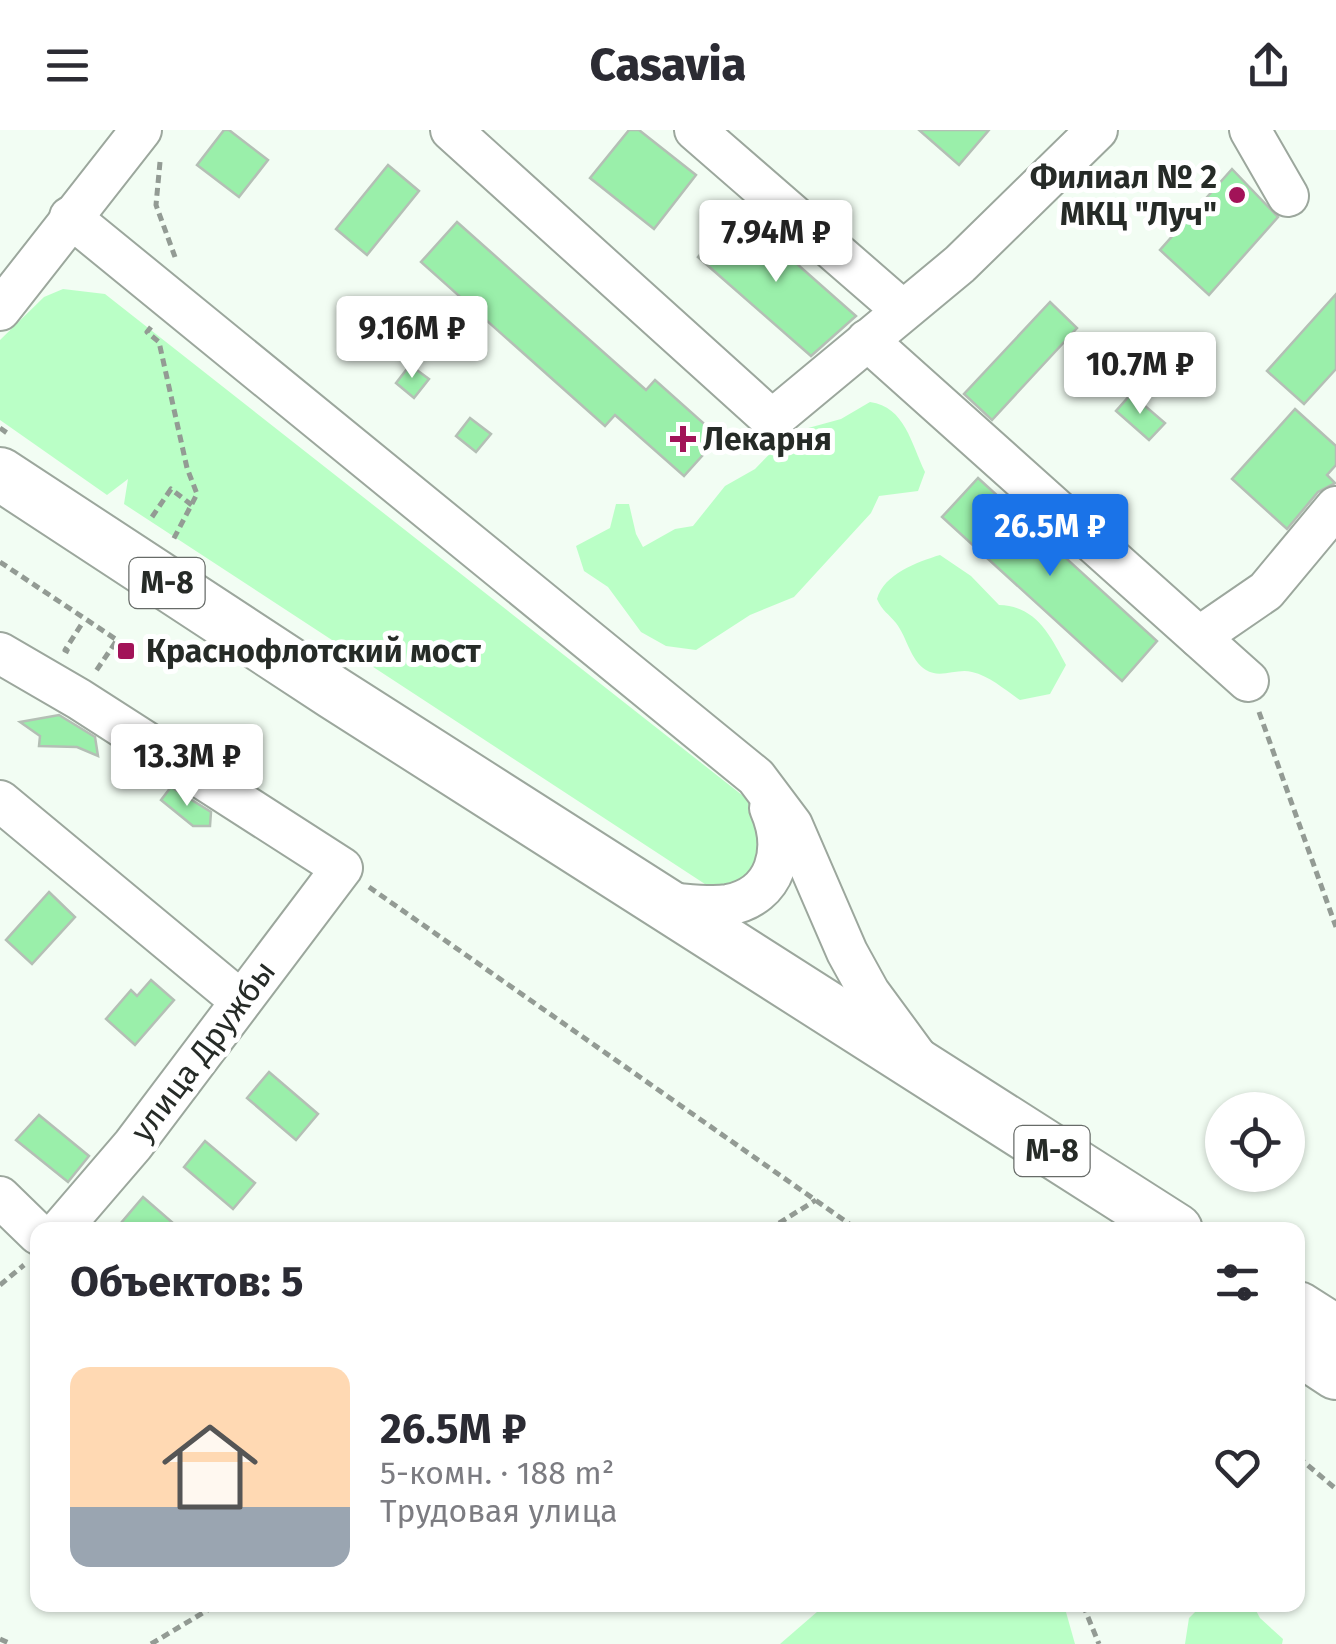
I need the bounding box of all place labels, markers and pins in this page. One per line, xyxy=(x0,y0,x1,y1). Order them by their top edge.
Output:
place label: Филиал № 2 МКЦ "Луч" xyxy=(1030,158,1217,233)
marker: Филиал № 2 МКЦ "Луч" xyxy=(1226,184,1248,206)
pin: 7.94M ₽ xyxy=(684,200,868,285)
pin: 9.16M ₽ xyxy=(320,296,504,381)
pin: 10.7M ₽ xyxy=(1048,332,1232,417)
place label: Лекарня xyxy=(703,420,832,458)
marker: Лекарня xyxy=(672,428,694,450)
pin: 26.5M ₽ xyxy=(958,494,1142,579)
place label: Краснофлотский мост xyxy=(146,632,482,670)
marker: Краснофлотский мост xyxy=(115,640,137,662)
pin: 13.3M ₽ xyxy=(95,724,279,809)

